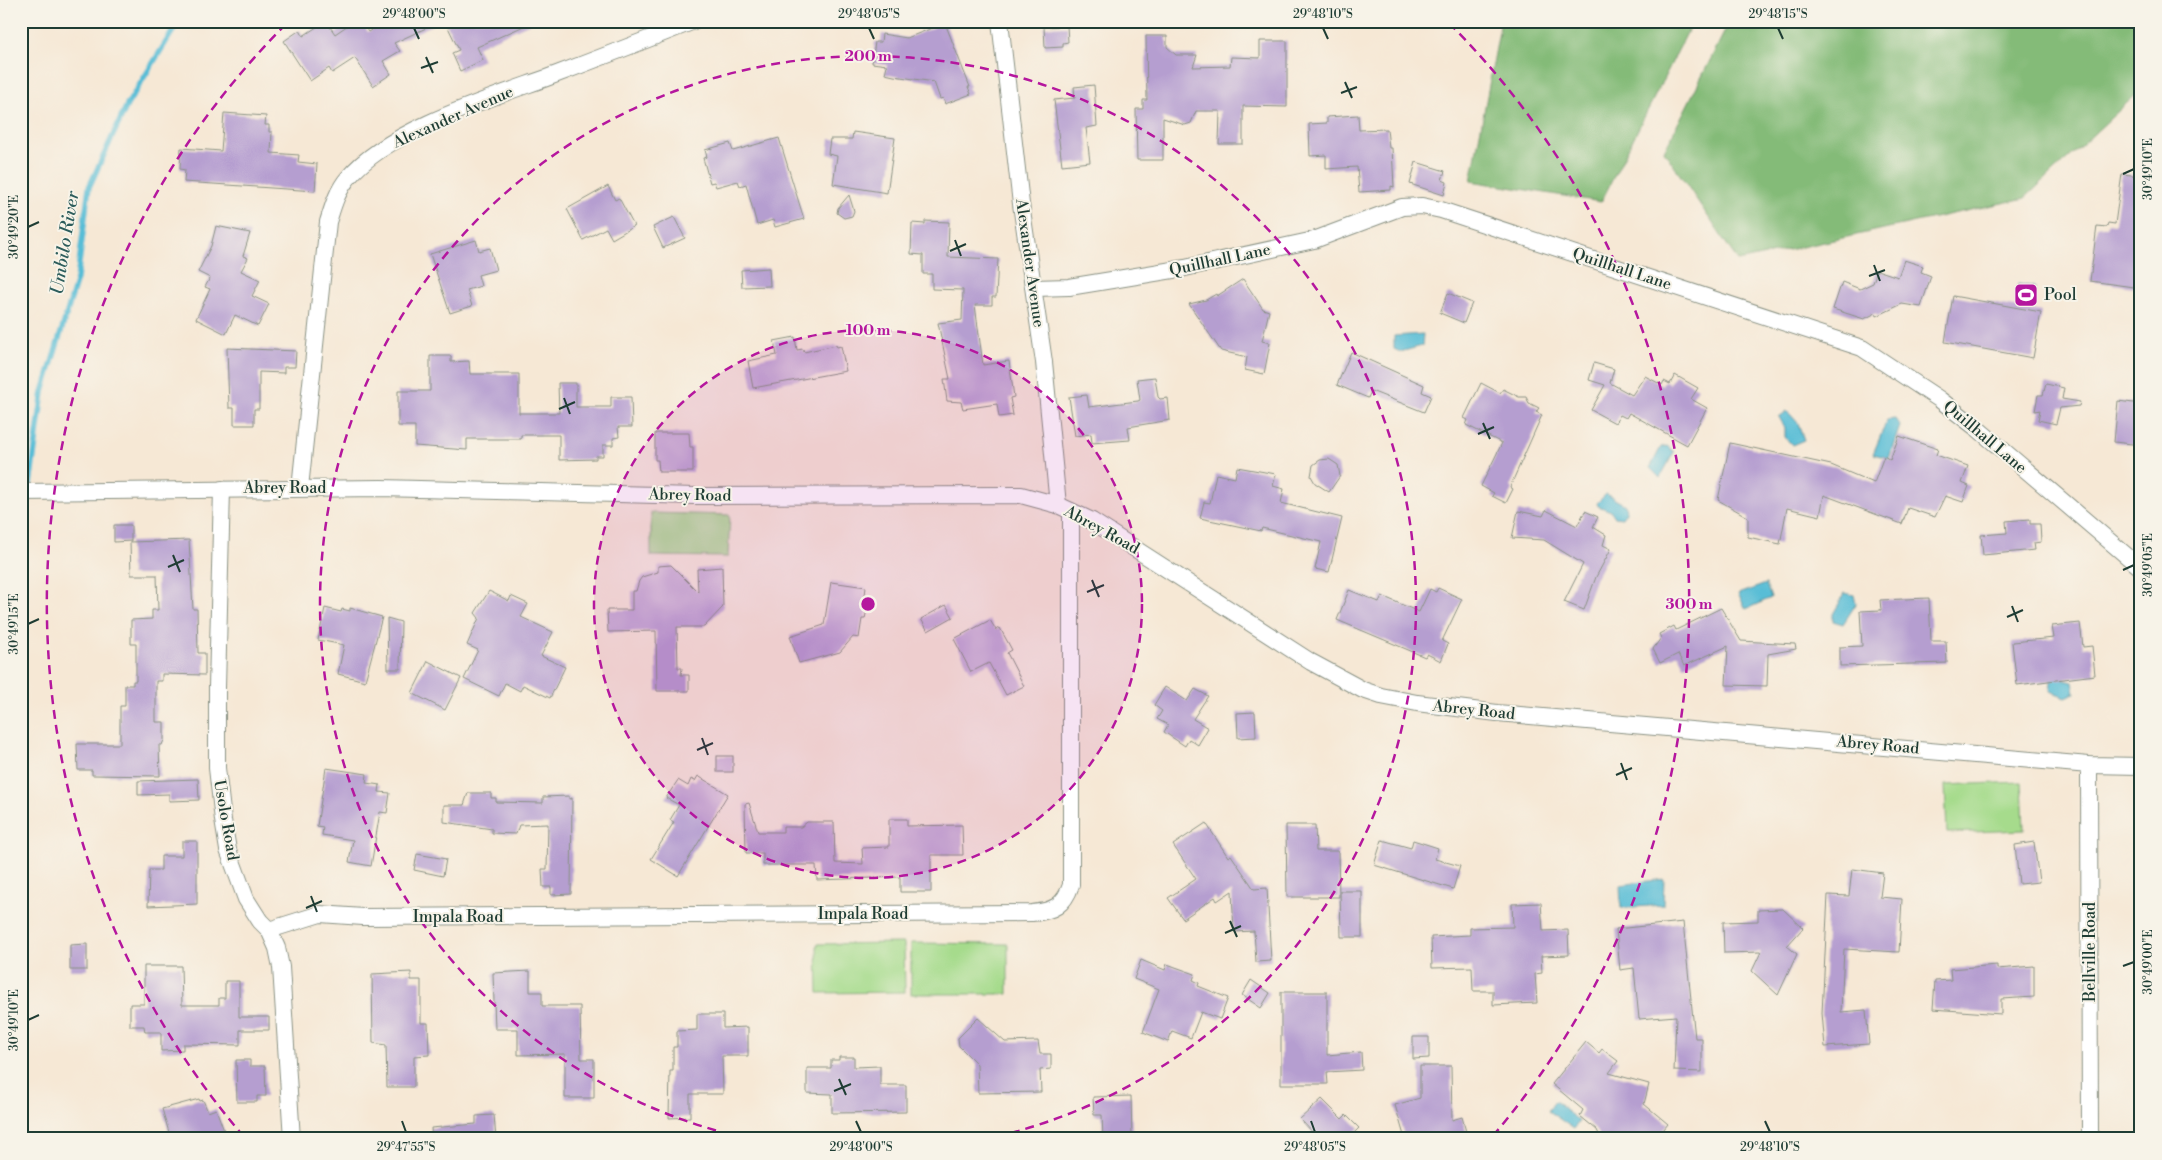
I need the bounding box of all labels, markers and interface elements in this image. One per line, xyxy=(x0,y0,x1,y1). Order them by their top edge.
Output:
text: 29°48'00"S xyxy=(382,7,446,22)
text: 29°48'05"S xyxy=(838,7,900,22)
text: 29°48'10"S xyxy=(1293,7,1353,22)
text: 29°48'15"S xyxy=(1748,7,1808,22)
text: 200 m xyxy=(844,47,892,66)
street label: Alexander Avenue xyxy=(389,81,516,153)
text: 30°49'10"E xyxy=(2141,138,2156,200)
water label: Umbilo River xyxy=(45,189,85,297)
text: 30°49'20"E xyxy=(7,195,22,259)
street label: Alexander Avenue xyxy=(1011,196,1049,329)
street label: Quillhall Lane xyxy=(1168,240,1272,280)
street label: Quillhall Lane xyxy=(1570,244,1674,294)
sports icon: Pool xyxy=(2013,282,2039,308)
place label: Pool xyxy=(2044,285,2077,305)
text: 100 m xyxy=(846,321,891,340)
street label: Quillhall Lane xyxy=(1939,396,2031,478)
street label: Abrey Road xyxy=(243,478,326,498)
street label: Abrey Road xyxy=(647,484,732,506)
street label: Abrey Road xyxy=(1060,501,1143,559)
text: 30°49'05"E xyxy=(2141,533,2156,597)
text: 30°49'15"E xyxy=(7,594,22,654)
centre of rings xyxy=(859,595,877,613)
text: 300 m xyxy=(1666,595,1713,614)
street label: Abrey Road xyxy=(1431,696,1516,724)
street label: Abrey Road xyxy=(1835,731,1920,759)
street label: Usolo Road xyxy=(209,778,243,862)
street label: Bellville Road xyxy=(2080,902,2100,1003)
street label: Impala Road xyxy=(818,904,908,924)
street label: Impala Road xyxy=(413,907,503,927)
text: 30°49'00"E xyxy=(2141,930,2156,994)
text: 30°49'10"E xyxy=(7,989,22,1051)
text: 29°47'55"S xyxy=(377,1140,435,1155)
text: 29°48'00"S xyxy=(829,1140,893,1155)
text: 29°48'05"S xyxy=(1284,1140,1346,1155)
text: 29°48'10"S xyxy=(1740,1140,1800,1155)

